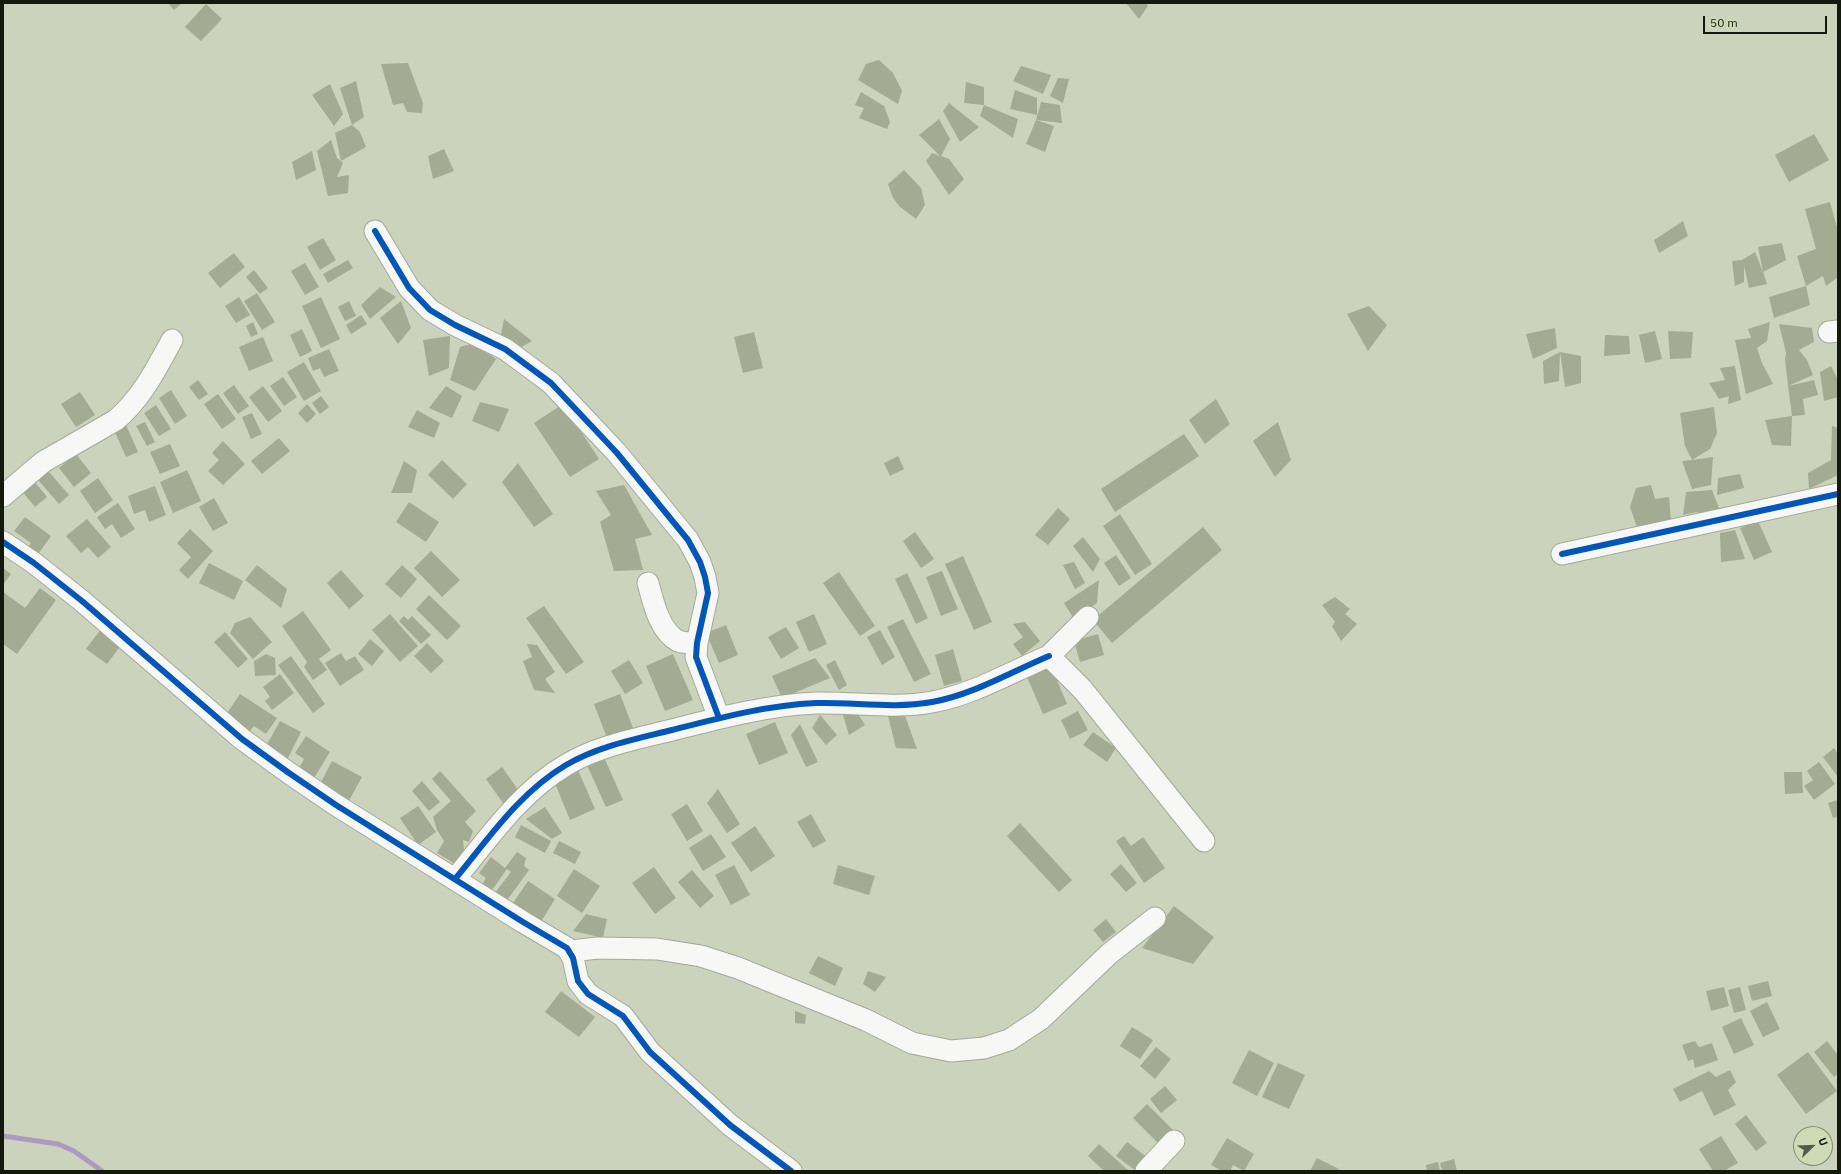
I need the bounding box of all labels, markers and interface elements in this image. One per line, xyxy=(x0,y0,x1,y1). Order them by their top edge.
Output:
scale bar xyxy=(1705,8,1829,34)
text: 50 m xyxy=(1710,15,1738,30)
north arrow xyxy=(1793,1126,1833,1166)
text: U xyxy=(1815,1135,1831,1148)

